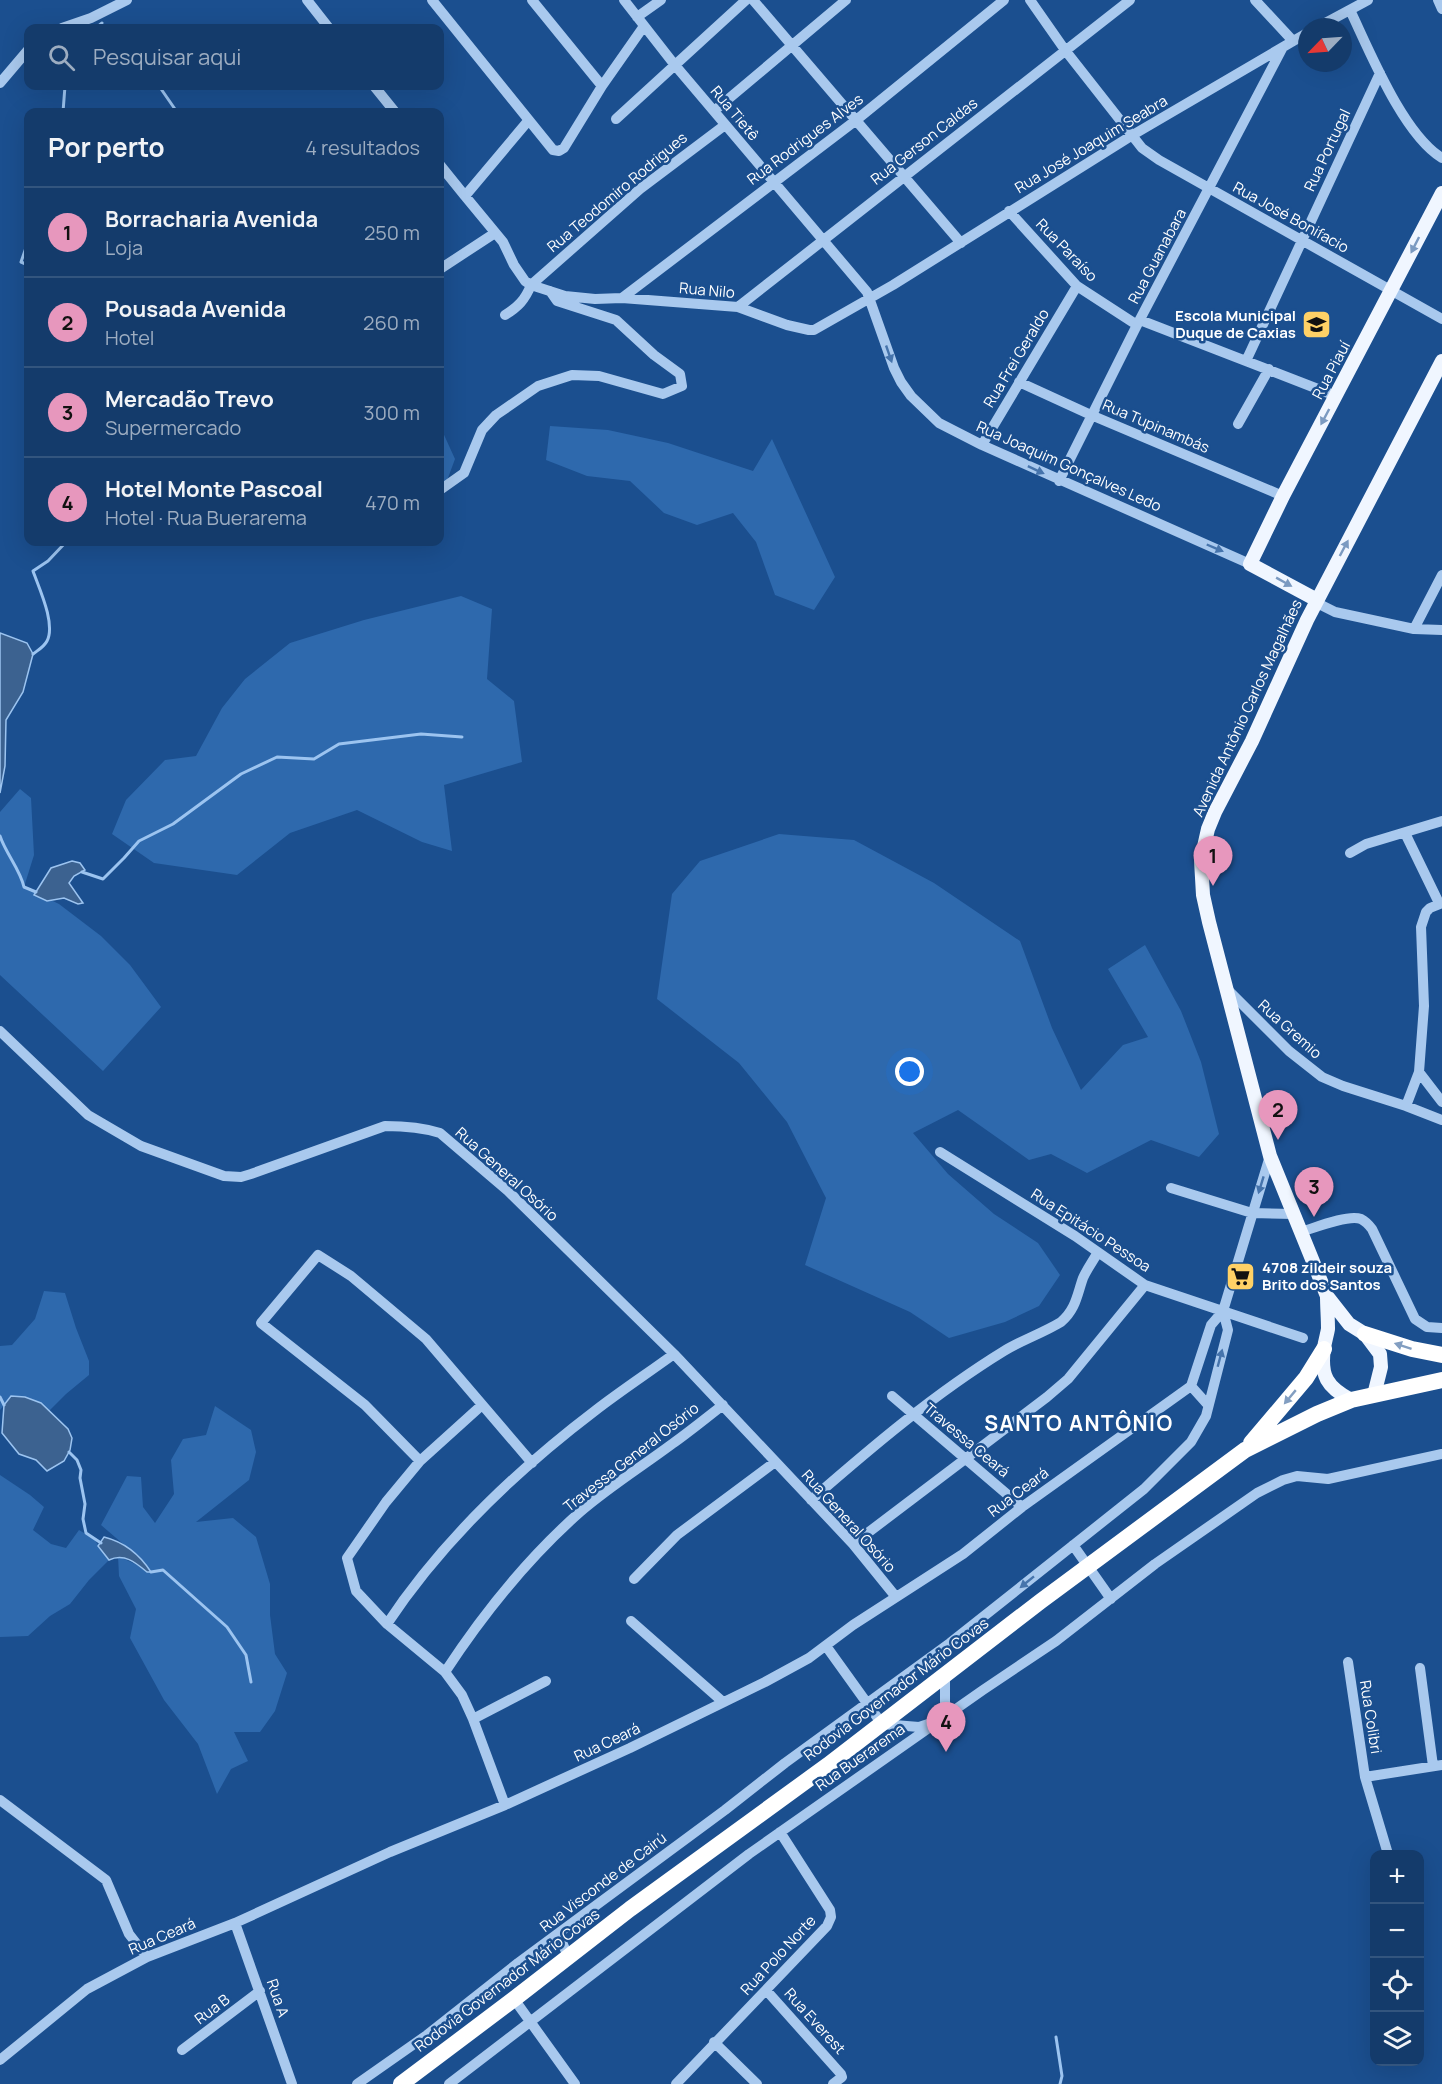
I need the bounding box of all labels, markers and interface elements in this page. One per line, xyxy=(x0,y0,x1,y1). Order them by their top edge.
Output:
north arrow xyxy=(1298,18,1352,72)
search box xyxy=(24,24,444,90)
icon: search xyxy=(45,41,78,74)
text: Pesquisar aqui xyxy=(93,42,241,72)
street label: Rua Tietê xyxy=(706,81,764,145)
street label: Rua Rodrigues Alves xyxy=(743,88,867,190)
street label: Rua José Joaquim Seabra xyxy=(1011,90,1171,198)
street label: Rua Gerson Caldas xyxy=(866,92,982,189)
street label: Rua Portugal xyxy=(1299,105,1355,195)
street label: Rua Teodomiro Rodrigues xyxy=(543,127,692,257)
text: Por perto xyxy=(48,129,165,165)
text: 4 resultados xyxy=(305,134,420,161)
street label: Rua José Bonifacio xyxy=(1229,176,1353,258)
text: Borracharia Avenida xyxy=(105,204,318,234)
street label: Rua Guanabara xyxy=(1123,205,1191,307)
street label: Rua Paraíso xyxy=(1032,214,1103,286)
text: 1 xyxy=(63,219,72,246)
text: 250 m xyxy=(364,219,420,246)
text: Loja xyxy=(105,234,143,261)
one-way arrow xyxy=(1410,236,1420,253)
street label: Rua Nilo xyxy=(678,277,736,303)
text: Pousada Avenida xyxy=(105,294,286,324)
street label: Rua Frei Geraldo xyxy=(978,305,1054,411)
place label: Escola Municipal Duque de Caxias xyxy=(1175,305,1296,343)
school or university icon: Escola Municipal Duque de Caxias xyxy=(1301,308,1333,340)
text: 2 xyxy=(62,309,73,336)
text: 260 m xyxy=(363,309,420,336)
text: Hotel xyxy=(105,324,155,351)
street label: Rua Piauí xyxy=(1307,337,1355,403)
one-way arrow xyxy=(885,345,895,363)
text: Mercadão Trevo xyxy=(105,384,274,414)
street label: Rua Tupinambás xyxy=(1099,394,1213,458)
text: 3 xyxy=(62,399,73,426)
text: 300 m xyxy=(364,399,420,426)
one-way arrow xyxy=(1320,409,1329,426)
text: Supermercado xyxy=(105,414,241,441)
street label: Rua Joaquim Gonçalves Ledo xyxy=(973,416,1165,516)
one-way arrow xyxy=(1027,466,1045,476)
text: Hotel Monte Pascoal xyxy=(105,474,323,504)
text: 4 xyxy=(61,489,74,516)
text: 470 m xyxy=(365,489,420,516)
text: Hotel · Rua Buerarema xyxy=(105,504,307,531)
one-way arrow xyxy=(1339,539,1349,556)
one-way arrow xyxy=(1206,544,1223,553)
one-way arrow xyxy=(1276,577,1293,587)
street label: Avenida Antônio Carlos Magalhães xyxy=(1187,596,1307,820)
pin: 1 xyxy=(1194,836,1232,886)
street label: Rua Gremio xyxy=(1254,995,1327,1063)
your location xyxy=(895,1057,924,1086)
pin: 2 xyxy=(1258,1090,1298,1140)
street label: Rua General Osório xyxy=(451,1122,563,1226)
pin: 3 xyxy=(1294,1168,1334,1217)
one-way arrow xyxy=(1256,1176,1265,1194)
street label: Rua Epitácio Pessoa xyxy=(1027,1183,1155,1277)
place label: 4708 zildeir souza Brito dos Santos xyxy=(1262,1257,1392,1295)
supermarket icon: 4708 zildeir souza Brito dos Santos xyxy=(1225,1260,1257,1292)
one-way arrow xyxy=(1394,1341,1412,1350)
one-way arrow xyxy=(1216,1349,1226,1367)
one-way arrow xyxy=(1284,1389,1297,1404)
street label: Travessa General Osório xyxy=(559,1397,703,1517)
street label: Travessa Ceará xyxy=(920,1398,1014,1482)
district label: SANTO ANTÔNIO xyxy=(984,1409,1174,1437)
street label: Rua Ceará xyxy=(983,1462,1053,1522)
street label: Rua General Osório xyxy=(797,1465,901,1577)
one-way arrow xyxy=(1020,1575,1035,1587)
street label: Rodovia Governador Mário Covas xyxy=(799,1612,993,1766)
street label: Rua Colibri xyxy=(1355,1679,1387,1755)
pin: 4 xyxy=(926,1702,966,1752)
street label: Rua Ceará xyxy=(570,1718,644,1766)
street label: Rua Buerarema xyxy=(811,1718,909,1796)
street label: Rua Visconde de Cairú xyxy=(535,1827,671,1937)
map controls xyxy=(1370,1850,1424,2066)
button: + xyxy=(1370,1850,1424,1904)
street label: Rodovia Governador Mário Covas xyxy=(410,1903,604,2057)
button: − xyxy=(1370,1904,1424,1958)
street label: Rua Polo Norte xyxy=(736,1910,821,1999)
street label: Rua Ceará xyxy=(125,1912,199,1960)
button: locate xyxy=(1370,1958,1424,2012)
street label: Rua A xyxy=(262,1976,294,2020)
street label: Rua Everest xyxy=(780,1983,850,2059)
street label: Rua B xyxy=(190,1989,234,2029)
button: layers xyxy=(1370,2012,1424,2066)

